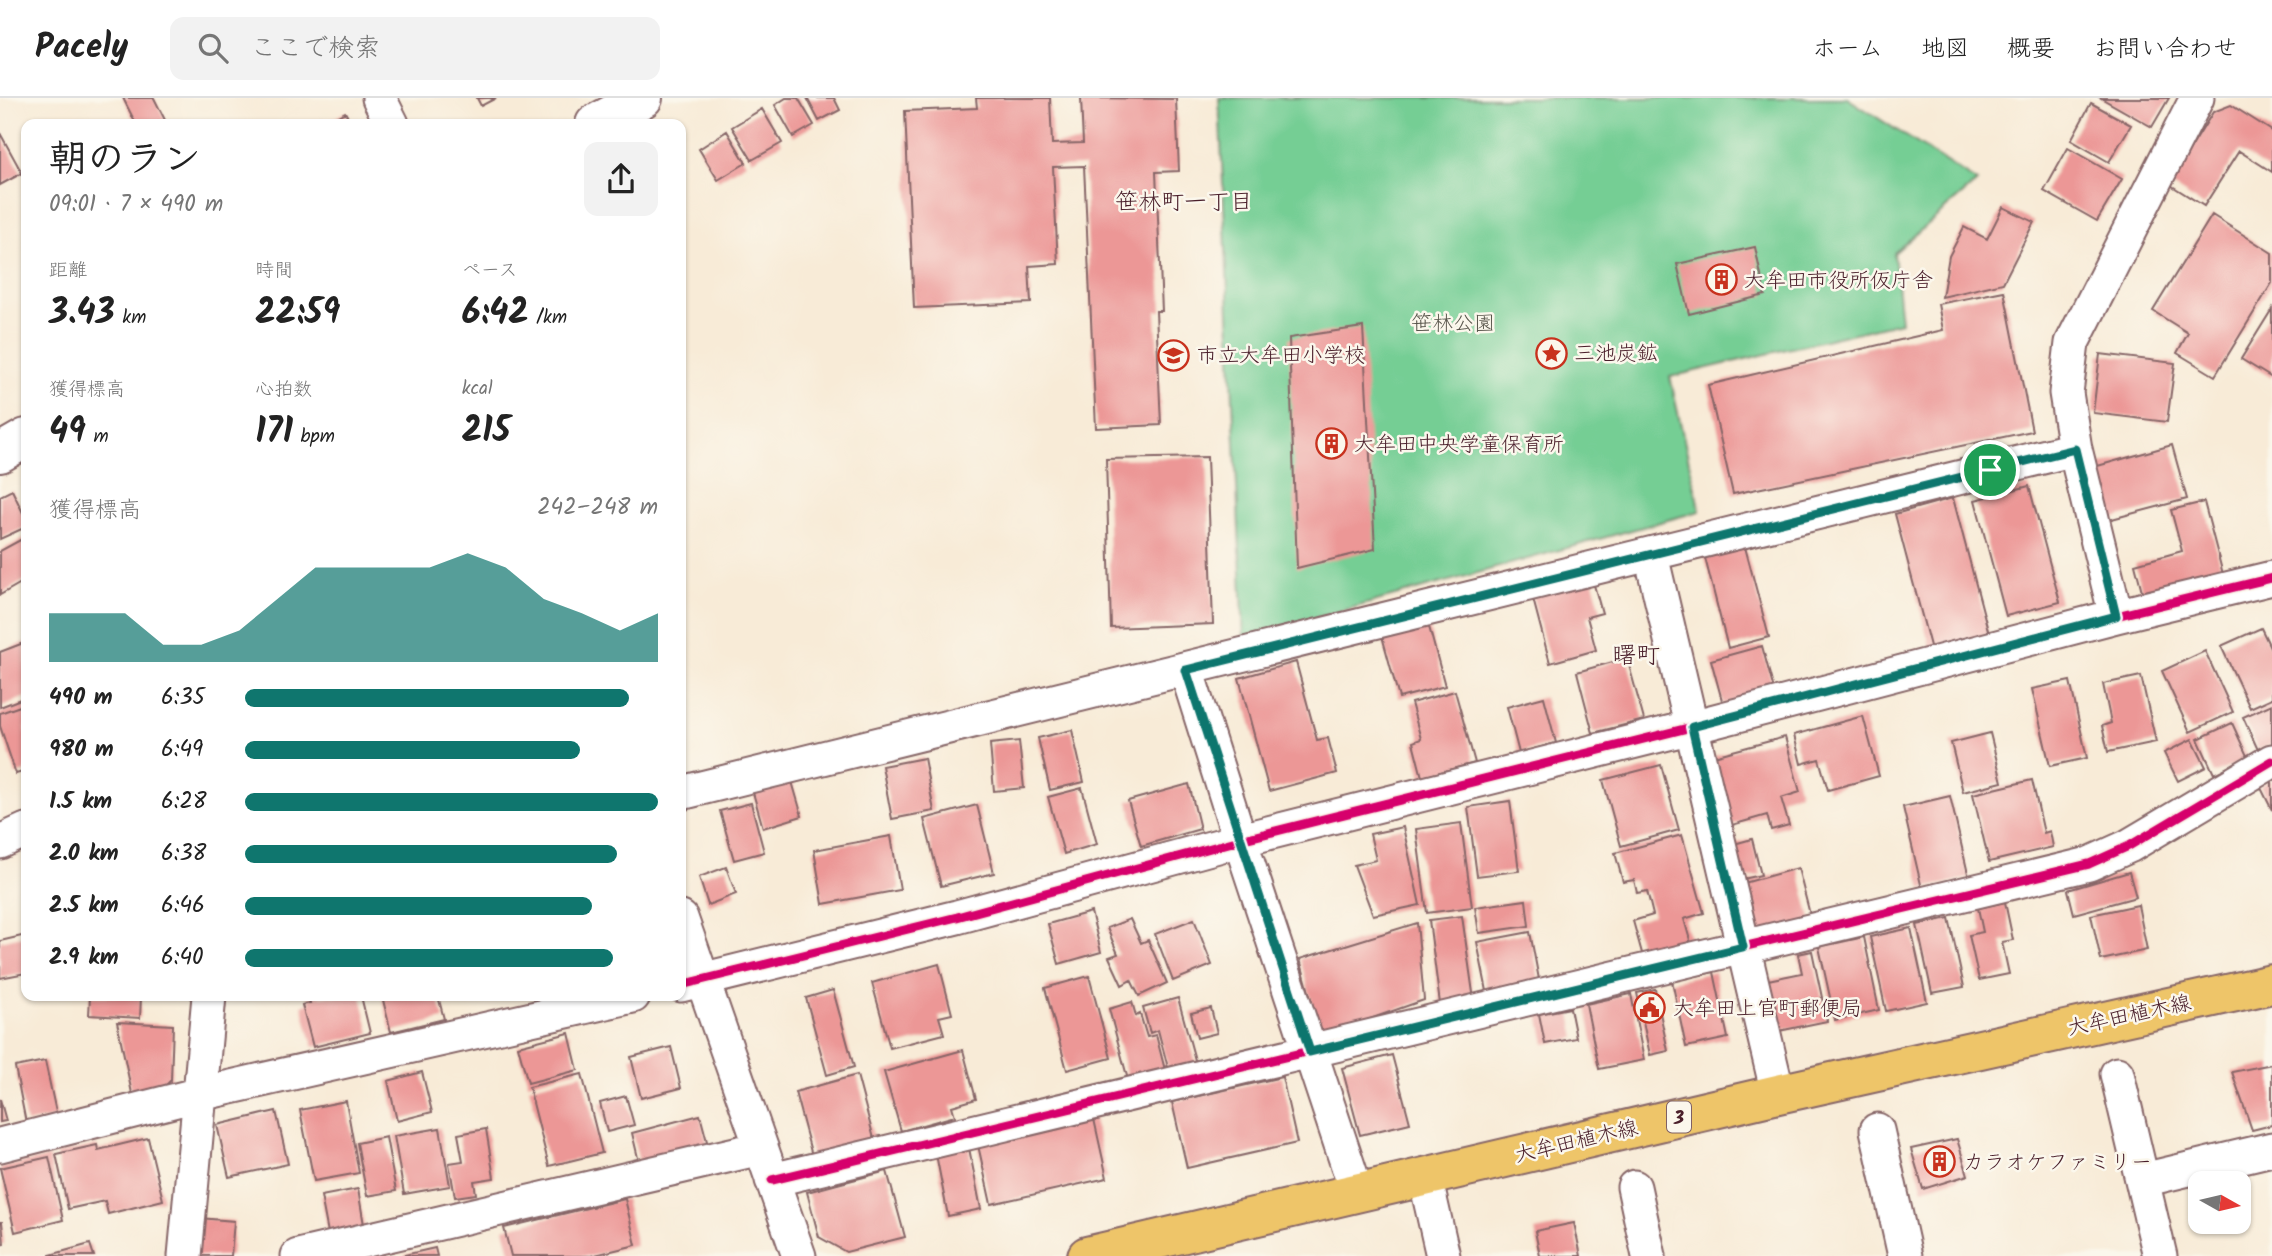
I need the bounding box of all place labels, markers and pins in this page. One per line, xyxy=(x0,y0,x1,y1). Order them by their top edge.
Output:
building icon: 大牟田市役所仮庁舎 xyxy=(1704,263,1738,297)
place label: 大牟田市役所仮庁舎 xyxy=(1744,265,1933,298)
place icon: 三池炭鉱 xyxy=(1534,336,1568,370)
school or university icon: 市立大牟田小学校 xyxy=(1157,338,1191,372)
place label: 三池炭鉱 xyxy=(1574,338,1658,371)
place label: 市立大牟田小学校 xyxy=(1197,340,1365,373)
building icon: 大牟田中央学童保育所 xyxy=(1314,427,1348,461)
place label: 大牟田中央学童保育所 xyxy=(1354,429,1564,462)
pin xyxy=(1960,440,2020,500)
public building icon: 大牟田上官町郵便局 xyxy=(1633,991,1667,1025)
place label: 大牟田上官町郵便局 xyxy=(1673,993,1862,1026)
building icon: カラオケファミリー xyxy=(1923,1145,1957,1179)
place label: カラオケファミリー xyxy=(1963,1147,2152,1180)

